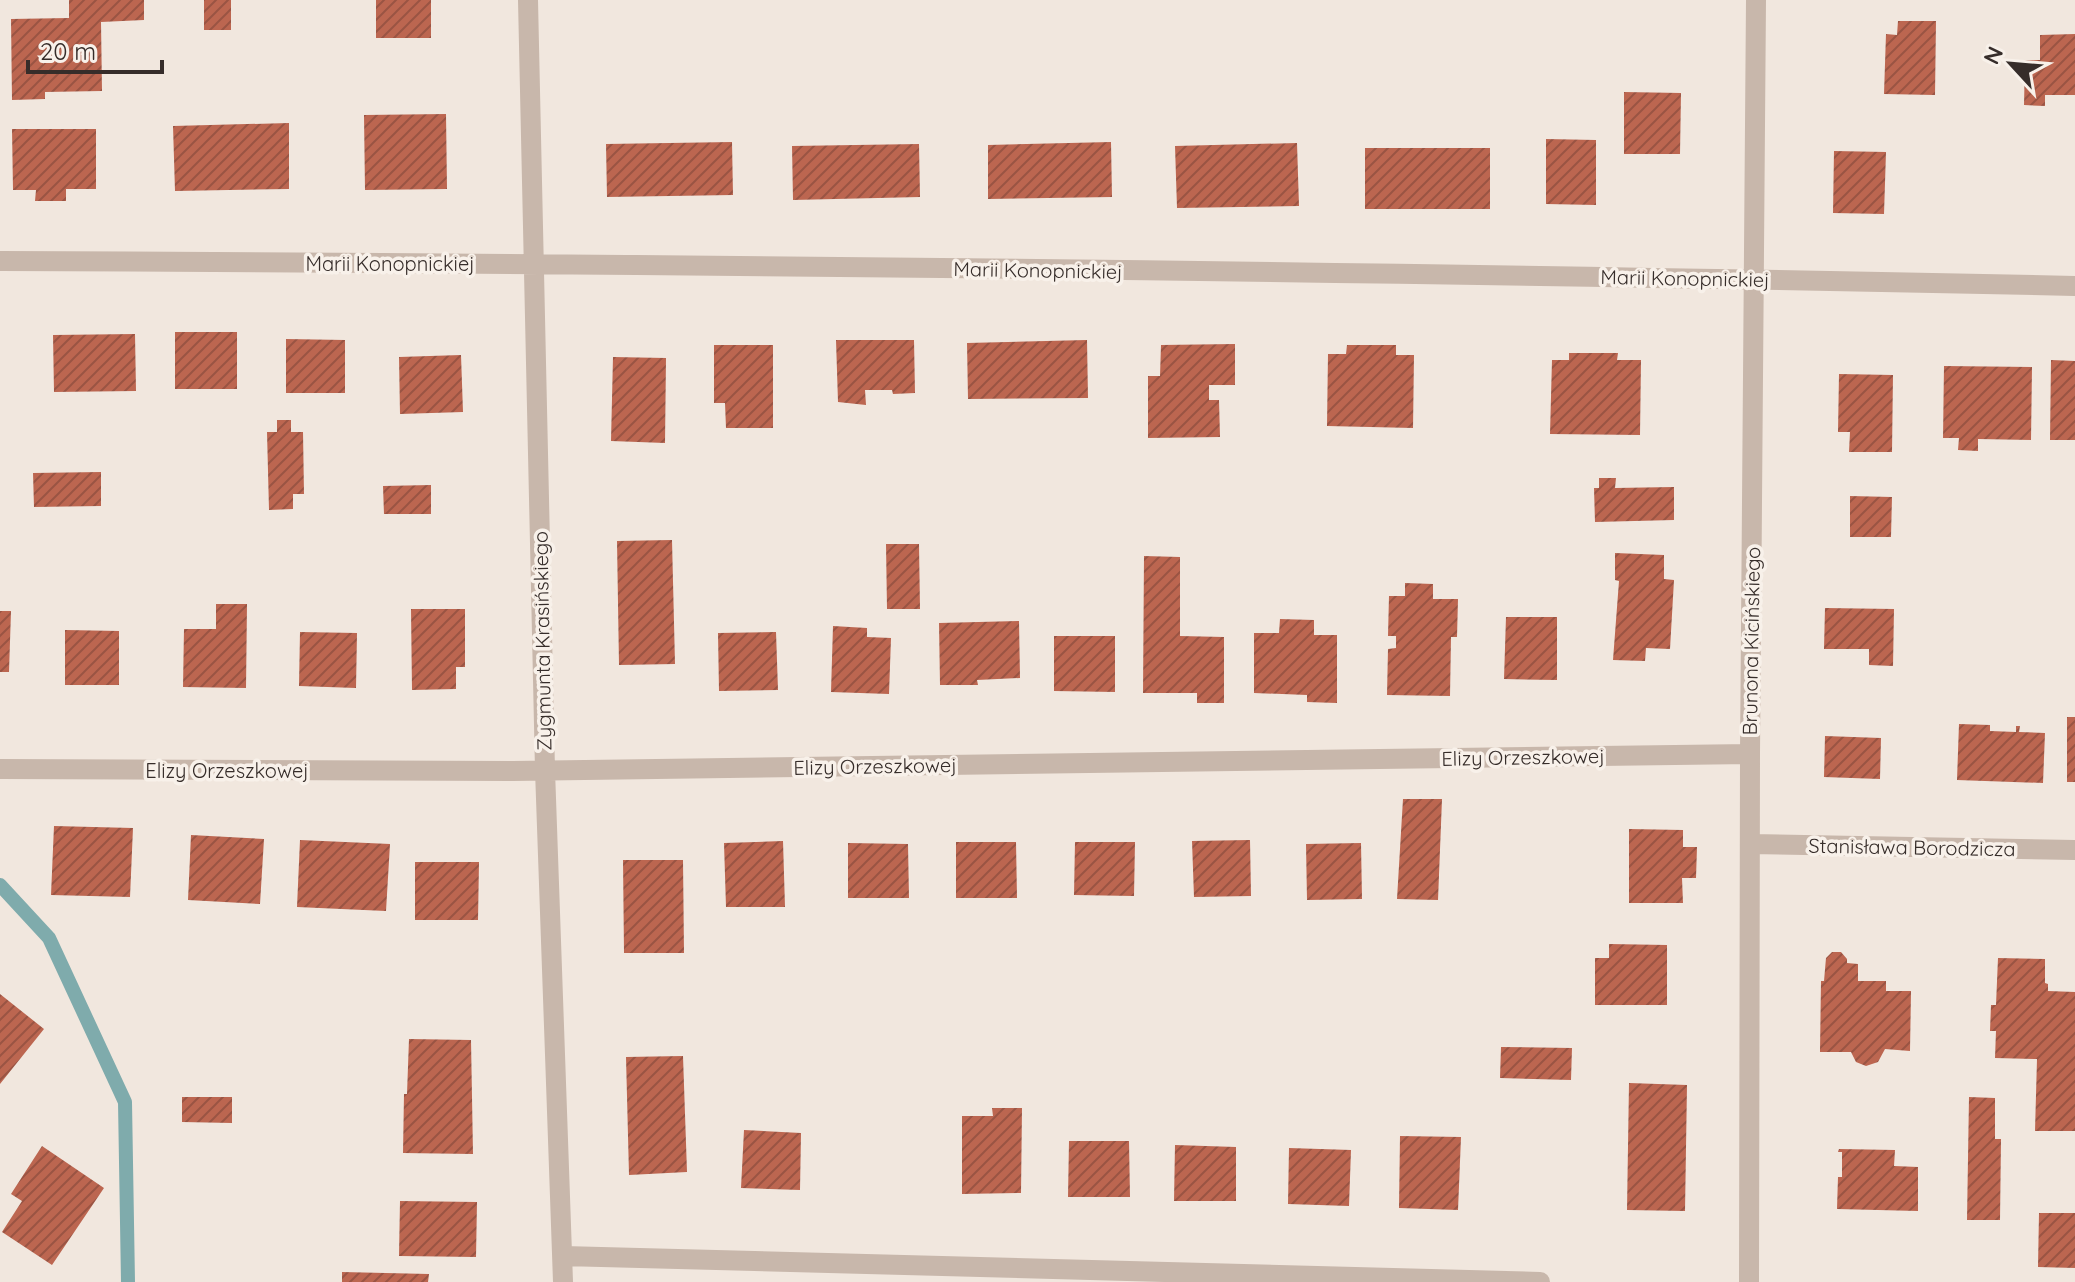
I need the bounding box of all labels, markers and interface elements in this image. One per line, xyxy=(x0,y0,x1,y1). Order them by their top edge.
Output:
scale bar xyxy=(28,24,162,74)
north arrow xyxy=(1971,24,2051,104)
text: 20 m xyxy=(40,36,96,66)
text: N xyxy=(1977,42,2009,69)
street label: Marii Konopnickiej xyxy=(305,251,475,276)
street label: Marii Konopnickiej xyxy=(953,256,1123,284)
street label: Marii Konopnickiej xyxy=(1600,264,1770,292)
street label: Zygmunta Krasińskiego xyxy=(528,531,556,751)
street label: Brunona Kicińskiego xyxy=(1737,546,1765,736)
street label: Elizy Orzeszkowej xyxy=(1441,743,1605,771)
street label: Elizy Orzeszkowej xyxy=(793,752,957,780)
street label: Elizy Orzeszkowej xyxy=(145,758,309,783)
street label: Stanisława Borodzicza xyxy=(1808,833,2016,861)

